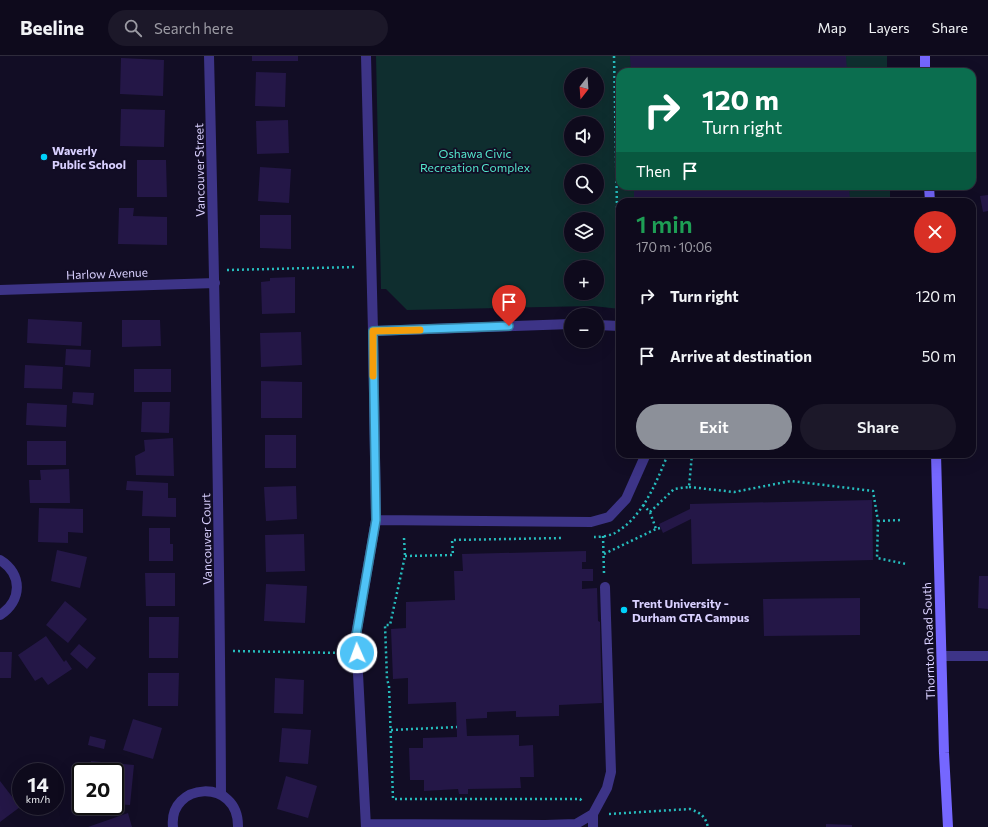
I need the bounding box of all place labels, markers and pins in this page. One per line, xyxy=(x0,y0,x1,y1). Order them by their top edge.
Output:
place label: Waverly Public School xyxy=(52,143,126,171)
marker: Waverly Public School xyxy=(39,152,49,162)
pin xyxy=(492,285,526,326)
place label: Trent University - Durham GTA Campus xyxy=(632,596,750,624)
marker: Trent University - Durham GTA Campus xyxy=(619,605,629,615)

